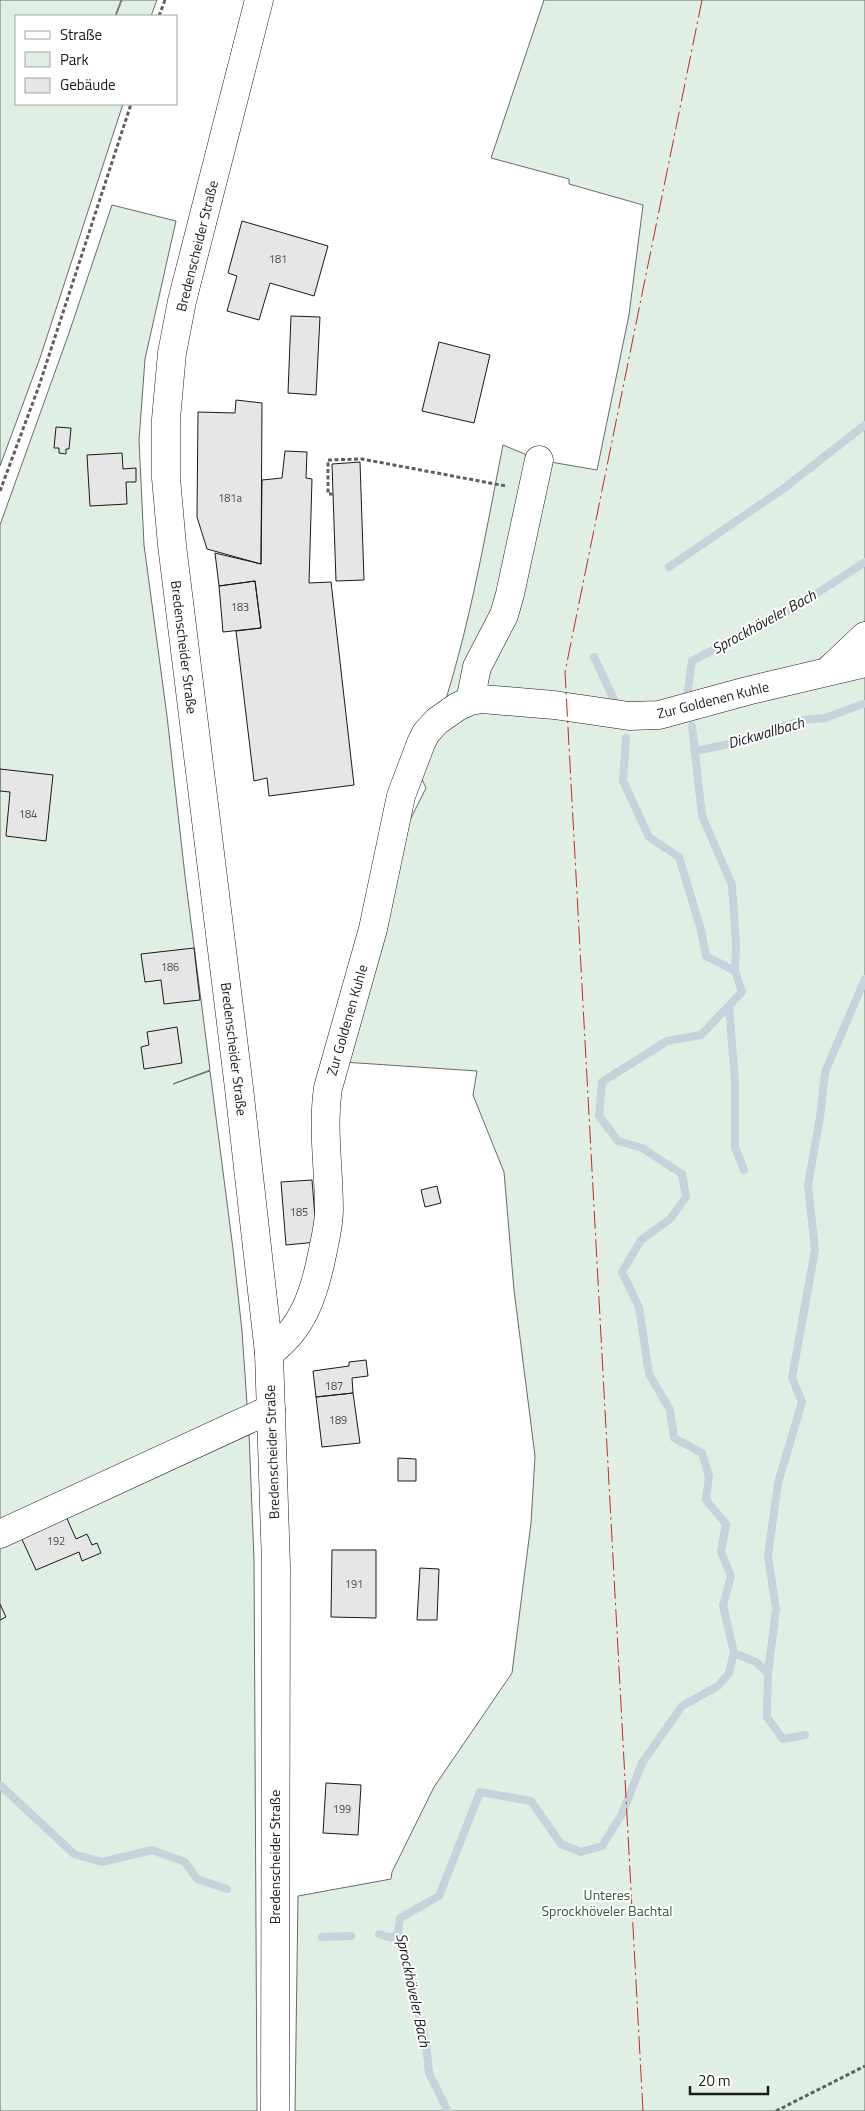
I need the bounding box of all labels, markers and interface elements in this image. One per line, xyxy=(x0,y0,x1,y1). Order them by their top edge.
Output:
legend xyxy=(15,15,178,105)
text: Straße xyxy=(60,23,102,46)
text: Park xyxy=(60,48,89,71)
text: Gebäude xyxy=(60,73,116,96)
street label: Bredenscheider Straße xyxy=(170,178,223,314)
house number: 181 xyxy=(269,251,287,267)
house number: 181a xyxy=(218,490,242,506)
street label: Bredenscheider Straße xyxy=(166,579,203,715)
water label: Sprockhöveler Bach xyxy=(708,583,820,660)
house number: 183 xyxy=(231,599,249,615)
street label: Zur Goldenen Kuhle xyxy=(655,675,771,724)
water label: Dickwallbach xyxy=(725,711,807,754)
house number: 184 xyxy=(19,806,37,822)
house number: 186 xyxy=(161,959,179,975)
street label: Zur Goldenen Kuhle xyxy=(321,962,372,1078)
street label: Bredenscheider Straße xyxy=(216,981,253,1117)
house number: 185 xyxy=(290,1204,308,1220)
house number: 187 xyxy=(325,1378,343,1394)
street label: Bredenscheider Straße xyxy=(259,1384,284,1520)
house number: 189 xyxy=(329,1412,347,1428)
house number: 192 xyxy=(47,1533,65,1549)
house number: 191 xyxy=(345,1576,363,1592)
street label: Bredenscheider Straße xyxy=(264,1790,285,1924)
house number: 199 xyxy=(333,1801,351,1817)
park label: Unteres Sprockhöveler Bachtal xyxy=(542,1884,672,1921)
water label: Sprockhöveler Bach xyxy=(390,1931,437,2049)
scale bar xyxy=(690,2064,768,2096)
text: 20 m xyxy=(698,2069,731,2092)

